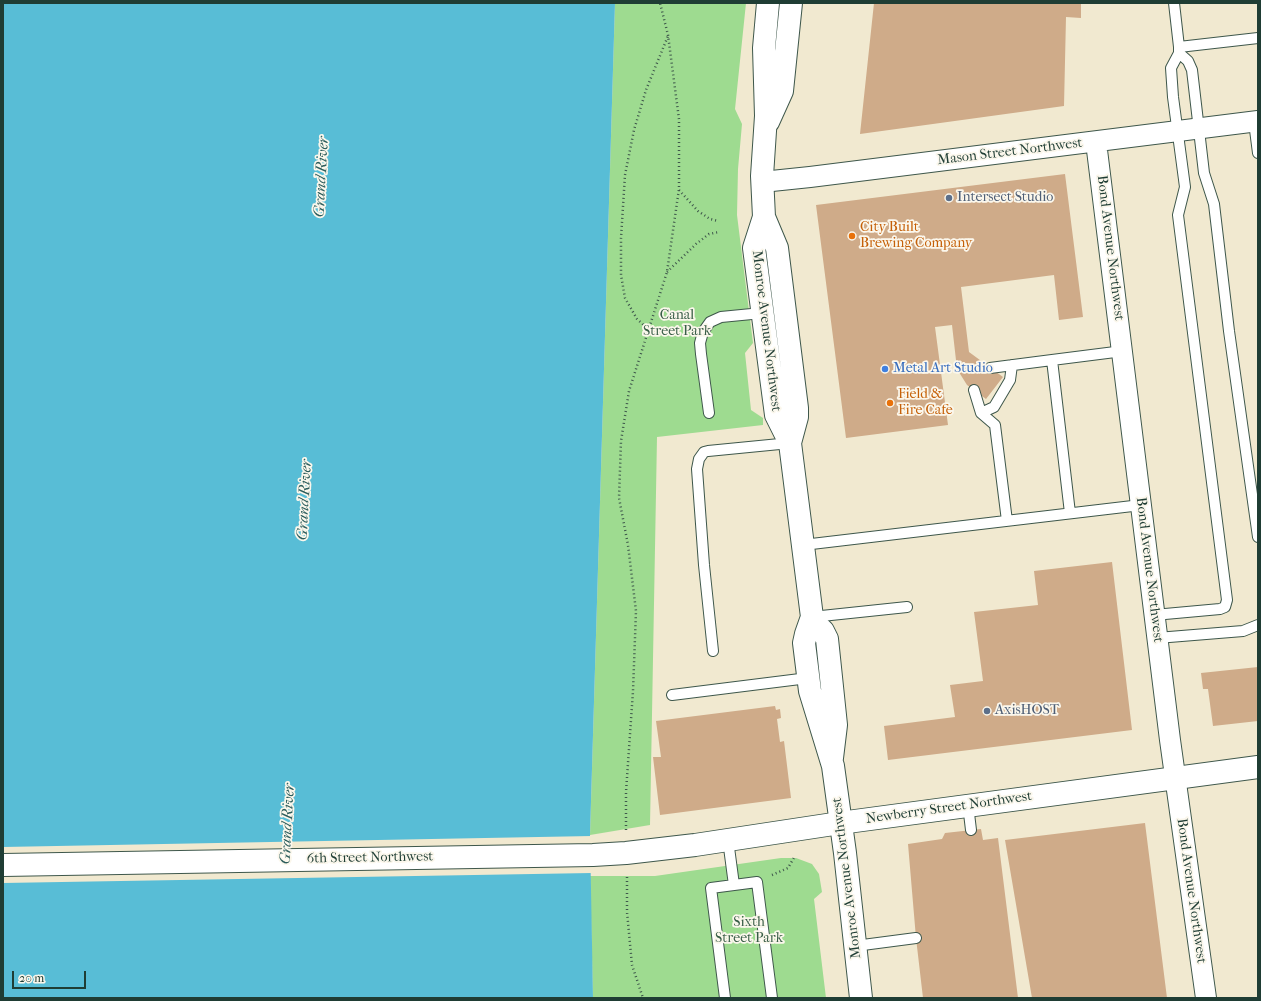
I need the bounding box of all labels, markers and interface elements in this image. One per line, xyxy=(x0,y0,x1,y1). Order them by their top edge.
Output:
street label: Mason Street Northwest xyxy=(937,135,1083,169)
water label: Grand River xyxy=(311,136,333,218)
street label: Bond Avenue Northwest xyxy=(1093,174,1127,322)
place label: Intersect Studio xyxy=(957,190,1053,206)
marker: Intersect Studio xyxy=(944,193,954,203)
place label: City Built Brewing Company xyxy=(860,220,972,252)
marker: City Built Brewing Company xyxy=(847,231,857,241)
street label: Monroe Avenue Northwest xyxy=(748,250,784,412)
park label: Canal Street Park xyxy=(643,308,711,340)
place label: Metal Art Studio xyxy=(893,361,993,377)
marker: Metal Art Studio xyxy=(880,364,890,374)
place label: Field & Fire Cafe xyxy=(898,387,953,420)
marker: Field & Fire Cafe xyxy=(885,398,895,408)
water label: Grand River xyxy=(294,459,316,541)
street label: Bond Avenue Northwest xyxy=(1132,496,1166,644)
place label: AxisHOST xyxy=(995,703,1059,719)
marker: AxisHOST xyxy=(982,706,992,716)
water label: Grand River xyxy=(277,783,299,865)
street label: Newberry Street Northwest xyxy=(865,788,1033,828)
street label: Monroe Avenue Northwest xyxy=(829,797,865,959)
street label: Bond Avenue Northwest xyxy=(1173,817,1209,965)
street label: 6th Street Northwest xyxy=(307,848,433,868)
park label: Sixth Street Park xyxy=(715,915,783,948)
scale bar xyxy=(14,963,88,989)
text: 20 m xyxy=(19,971,44,985)

